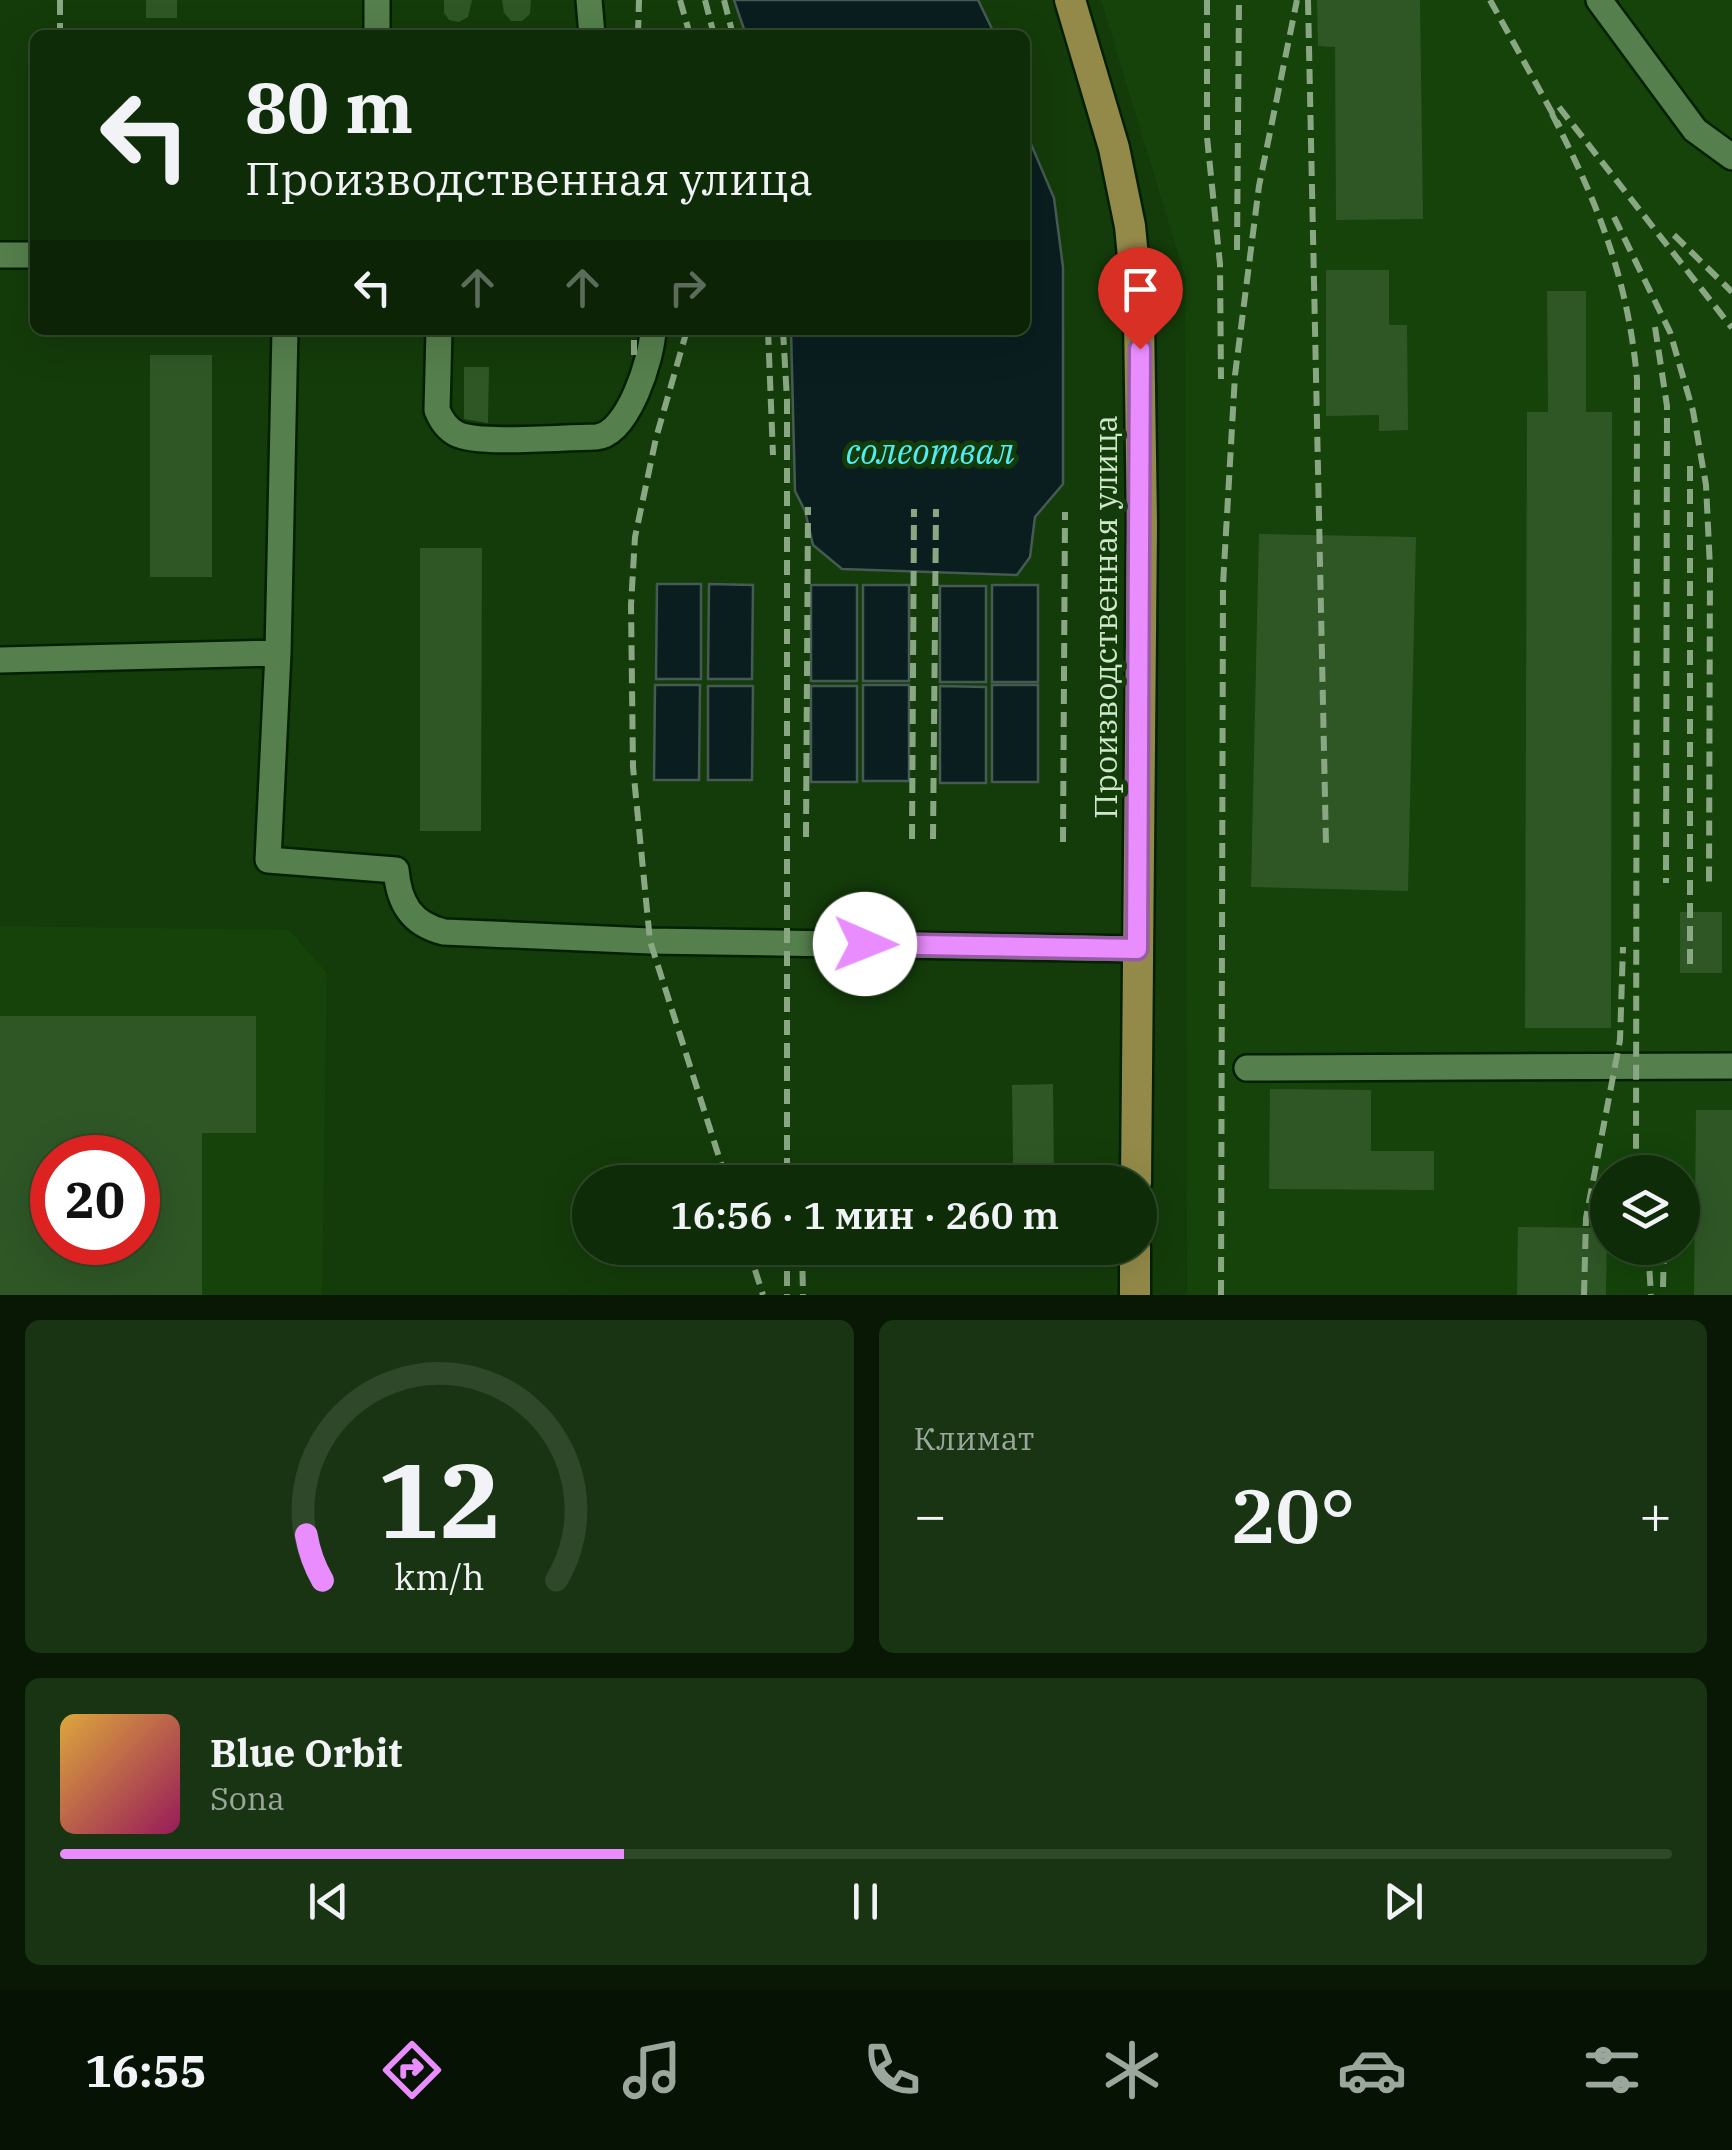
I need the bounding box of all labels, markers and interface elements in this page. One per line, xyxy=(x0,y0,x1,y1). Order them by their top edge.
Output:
text: 80 m xyxy=(245,61,413,152)
icon: left xyxy=(80,70,210,200)
text: Производственная улица xyxy=(245,149,813,207)
pin xyxy=(1098,247,1183,350)
icon: left xyxy=(345,260,400,315)
icon: ahead xyxy=(450,260,505,315)
icon: ahead xyxy=(555,260,610,315)
icon: right xyxy=(660,260,715,315)
icon: arrive xyxy=(1113,262,1168,317)
street label: Производственная улица xyxy=(1084,415,1126,819)
water label: солеотвал xyxy=(846,428,1015,474)
position arrow xyxy=(813,892,917,996)
speed limit sign: 20 xyxy=(30,1135,160,1265)
map controls xyxy=(1590,1155,1700,1265)
button: layers xyxy=(1590,1155,1700,1265)
text: 16:56 · 1 мин · 260 m xyxy=(670,1190,1059,1239)
text: Климат xyxy=(914,1417,1034,1459)
text: 12 xyxy=(377,1431,502,1567)
text: 20° xyxy=(1230,1466,1355,1564)
text: − xyxy=(914,1479,947,1550)
text: + xyxy=(1639,1479,1672,1550)
text: km/h xyxy=(394,1553,484,1600)
text: Blue Orbit xyxy=(210,1728,402,1777)
text: Sona xyxy=(210,1777,285,1819)
icon: previous xyxy=(301,1874,356,1929)
icon: pause xyxy=(838,1874,893,1929)
icon: next xyxy=(1376,1874,1431,1929)
icon: directions xyxy=(377,2035,447,2105)
icon: music xyxy=(617,2035,687,2105)
icon: phone xyxy=(857,2035,927,2105)
icon: climate xyxy=(1097,2035,1167,2105)
icon: car xyxy=(1337,2035,1407,2105)
icon: filters xyxy=(1577,2035,1647,2105)
text: 16:55 xyxy=(85,2041,207,2099)

